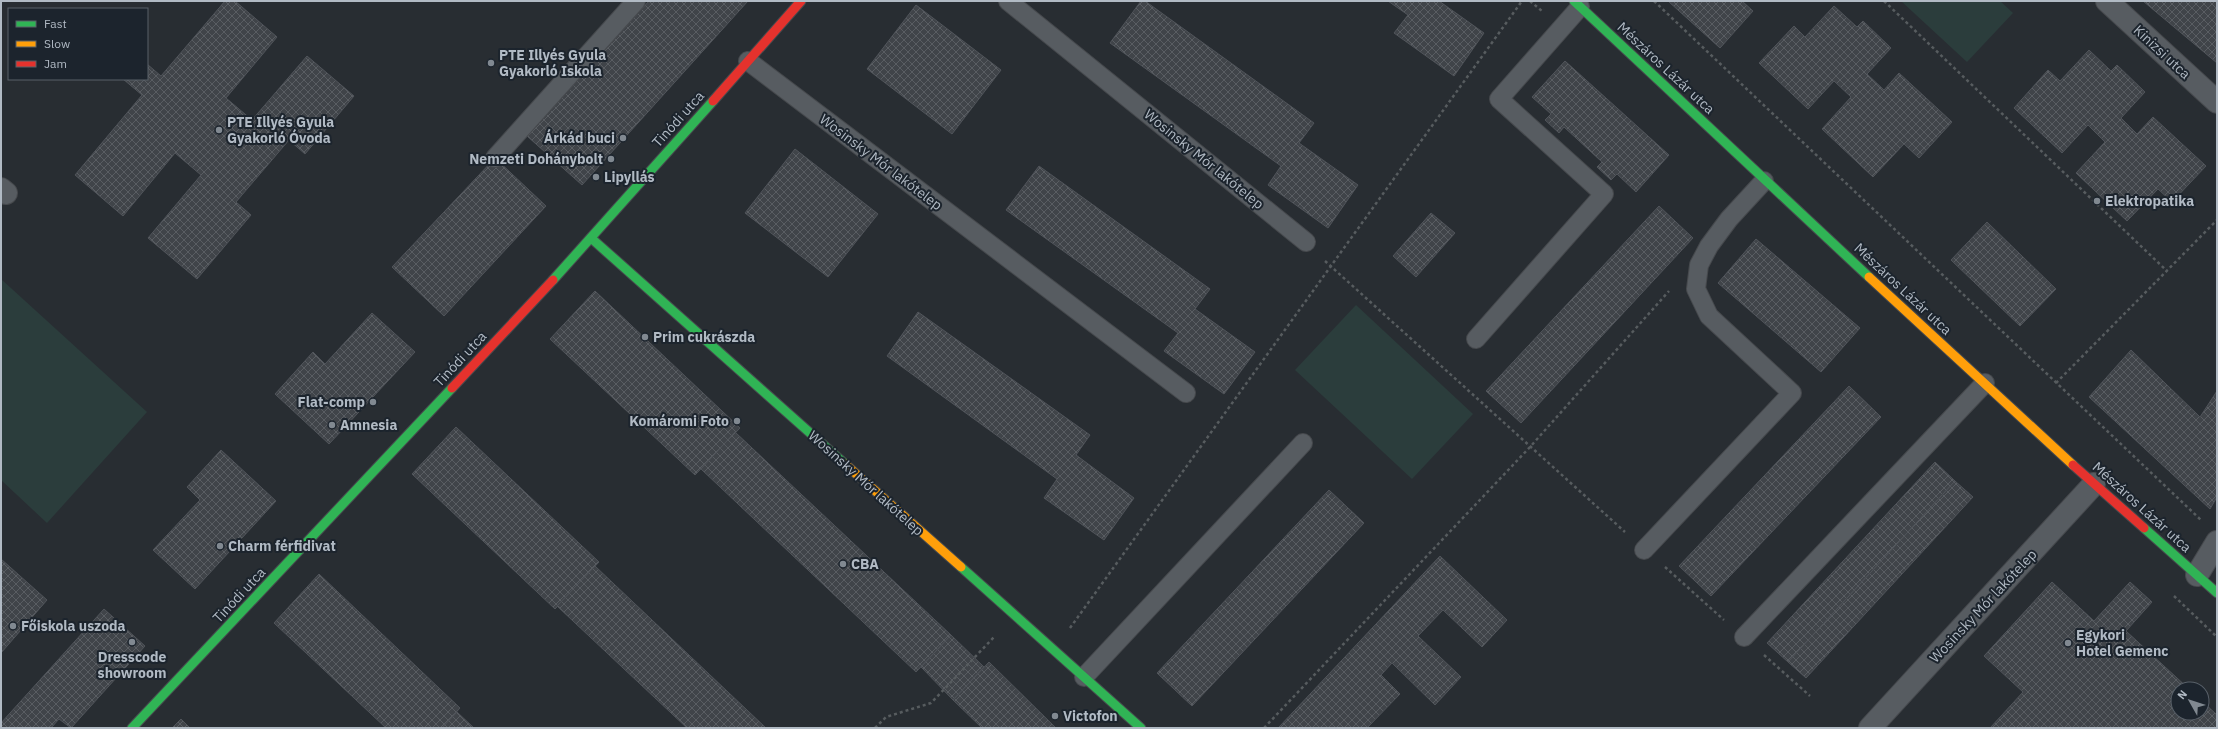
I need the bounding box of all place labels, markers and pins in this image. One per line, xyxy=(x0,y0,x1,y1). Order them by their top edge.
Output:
place label: PTE Illyés Gyula Gyakorló Iskola xyxy=(499,46,606,80)
marker: PTE Illyés Gyula Gyakorló Iskola xyxy=(486,58,496,68)
place label: PTE Illyés Gyula Gyakorló Óvoda xyxy=(227,113,334,147)
marker: PTE Illyés Gyula Gyakorló Óvoda xyxy=(214,125,224,135)
place label: Árkád buci xyxy=(544,128,615,147)
marker: Árkád buci xyxy=(618,133,628,143)
place label: Nemzeti Dohánybolt xyxy=(469,150,603,168)
marker: Nemzeti Dohánybolt xyxy=(606,154,616,164)
place label: Lipyllás xyxy=(604,168,655,186)
marker: Lipyllás xyxy=(591,172,601,182)
place label: Elektropatika xyxy=(2105,192,2194,210)
marker: Elektropatika xyxy=(2092,196,2102,206)
place label: Prim cukrászda xyxy=(653,328,755,346)
marker: Prim cukrászda xyxy=(640,332,650,342)
place label: Flat-comp xyxy=(298,393,365,411)
marker: Flat-comp xyxy=(368,397,378,407)
place label: Komáromi Foto xyxy=(629,412,729,430)
place label: Amnesia xyxy=(340,416,397,434)
marker: Komáromi Foto xyxy=(732,416,742,426)
marker: Amnesia xyxy=(327,420,337,430)
place label: Charm férfidivat xyxy=(228,537,336,555)
marker: Charm férfidivat xyxy=(215,541,225,551)
place label: CBA xyxy=(851,555,879,573)
marker: CBA xyxy=(838,559,848,569)
place label: Főiskola uszoda xyxy=(21,617,126,635)
marker: Főiskola uszoda xyxy=(8,621,18,631)
place label: Egykori Hotel Gemenc xyxy=(2076,626,2169,660)
marker: Dresscode showroom xyxy=(127,637,137,647)
marker: Egykori Hotel Gemenc xyxy=(2063,638,2073,648)
place label: Dresscode showroom xyxy=(98,648,166,682)
place label: Victofon xyxy=(1063,707,1118,725)
marker: Victofon xyxy=(1050,711,1060,721)

